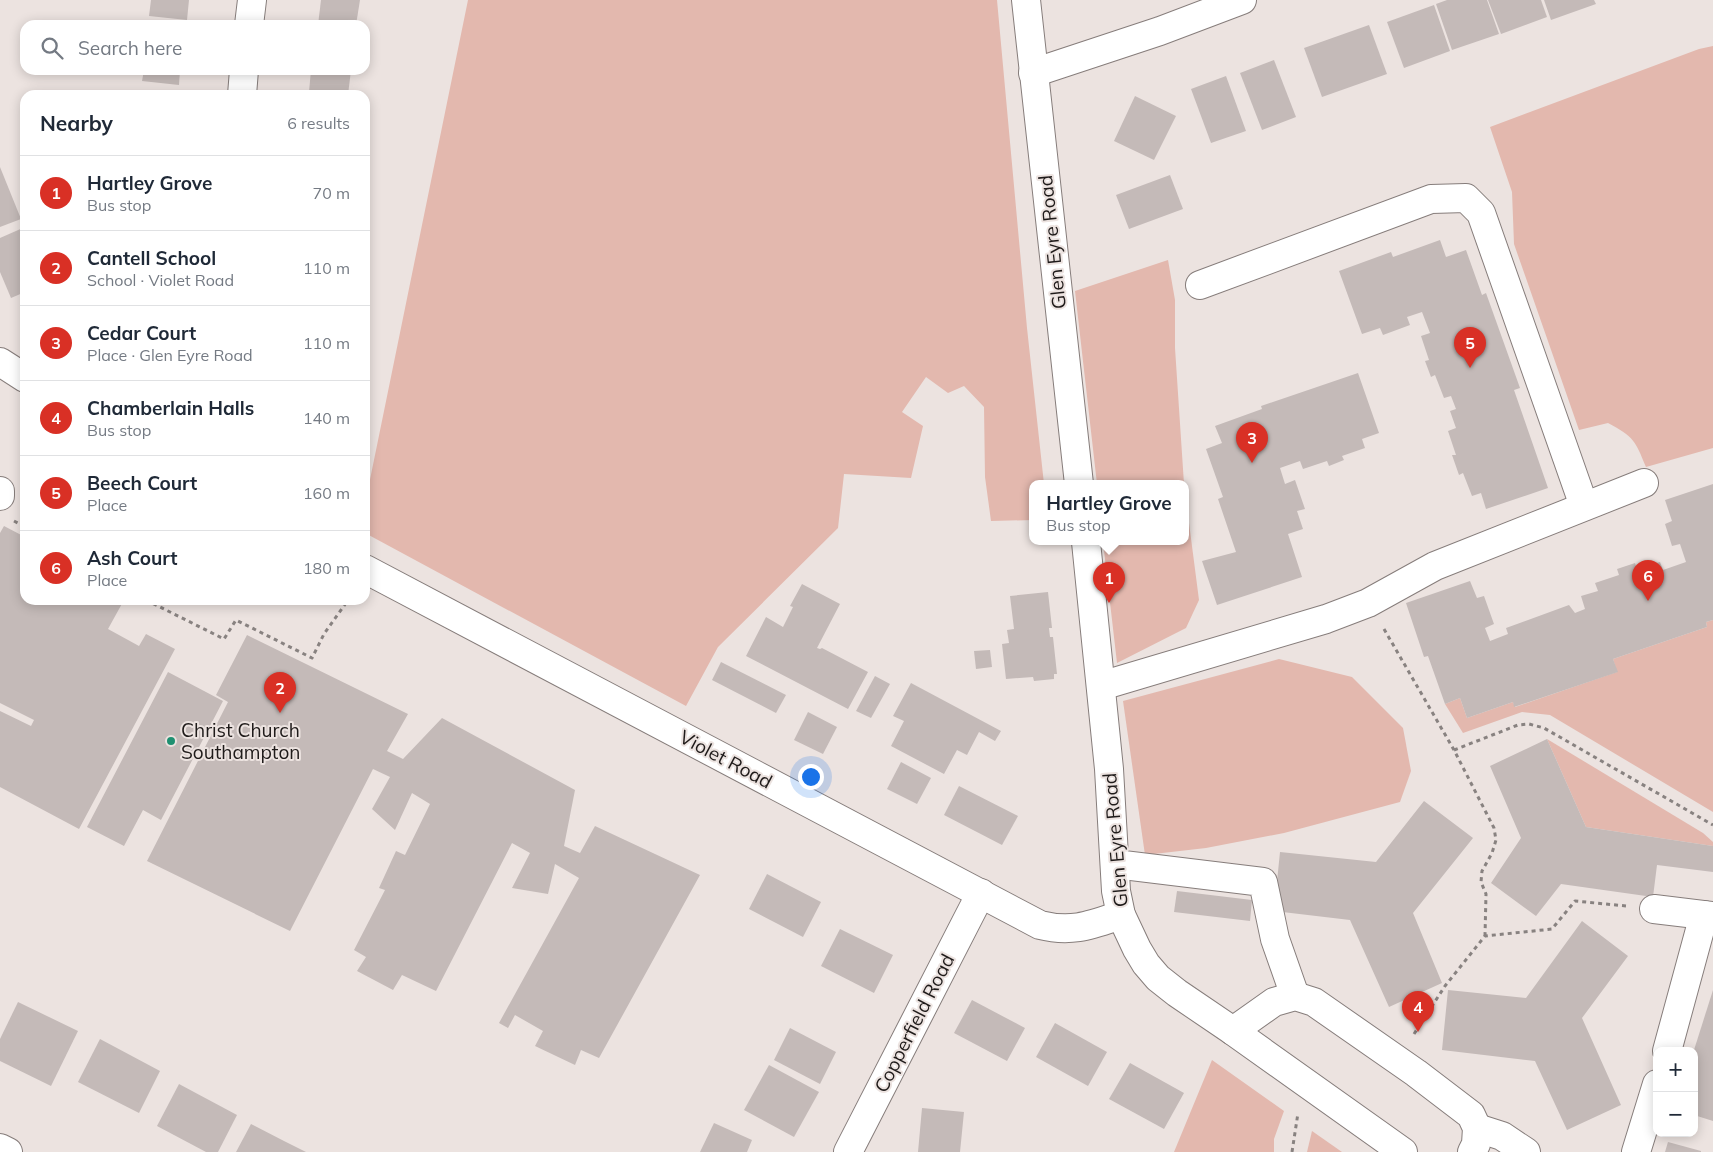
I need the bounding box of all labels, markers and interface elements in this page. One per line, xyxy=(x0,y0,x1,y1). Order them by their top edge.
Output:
search box xyxy=(20,20,370,75)
icon: search xyxy=(38,34,66,62)
text: Search here xyxy=(78,36,182,60)
text: Nearby xyxy=(40,110,113,136)
text: 6 results xyxy=(287,113,350,133)
text: Hartley Grove xyxy=(87,171,212,195)
street label: Glen Eyre Road xyxy=(1033,174,1071,310)
text: 1 xyxy=(51,183,61,203)
text: 70 m xyxy=(313,183,350,203)
text: Bus stop xyxy=(87,195,151,215)
text: Cantell School xyxy=(87,246,216,270)
text: 2 xyxy=(51,258,61,278)
text: 110 m xyxy=(303,258,350,278)
text: School · Violet Road xyxy=(87,270,234,290)
text: Cedar Court xyxy=(87,321,196,345)
pin: 5 xyxy=(1454,327,1486,368)
text: 3 xyxy=(51,333,61,353)
text: 110 m xyxy=(303,333,350,353)
text: Place · Glen Eyre Road xyxy=(87,345,253,365)
text: Chamberlain Halls xyxy=(87,396,254,420)
text: 4 xyxy=(51,408,61,428)
text: 140 m xyxy=(303,408,350,428)
text: Bus stop xyxy=(87,420,151,440)
pin: 3 xyxy=(1236,422,1268,463)
text: Beech Court xyxy=(87,471,197,495)
popup xyxy=(1029,480,1189,545)
text: 5 xyxy=(51,483,61,503)
text: 160 m xyxy=(303,483,350,503)
text: Hartley Grove xyxy=(1046,491,1172,515)
text: Place xyxy=(87,495,127,515)
text: Bus stop xyxy=(1046,515,1111,535)
text: Ash Court xyxy=(87,546,177,570)
text: 6 xyxy=(51,558,61,578)
text: 180 m xyxy=(303,558,350,578)
pin: 6 xyxy=(1632,560,1664,601)
pin: 1 xyxy=(1093,562,1125,603)
text: Place xyxy=(87,570,127,590)
pin: 2 xyxy=(264,672,296,713)
place label: Christ Church Southampton xyxy=(181,718,300,764)
street label: Violet Road xyxy=(675,725,777,793)
marker: Christ Church Southampton xyxy=(165,735,177,747)
your location xyxy=(798,764,824,790)
street label: Glen Eyre Road xyxy=(1097,772,1133,908)
street label: Copperfield Road xyxy=(869,950,959,1096)
pin: 4 xyxy=(1402,991,1434,1032)
map controls xyxy=(1653,1047,1698,1137)
button: + xyxy=(1653,1047,1698,1092)
button: − xyxy=(1653,1092,1698,1137)

